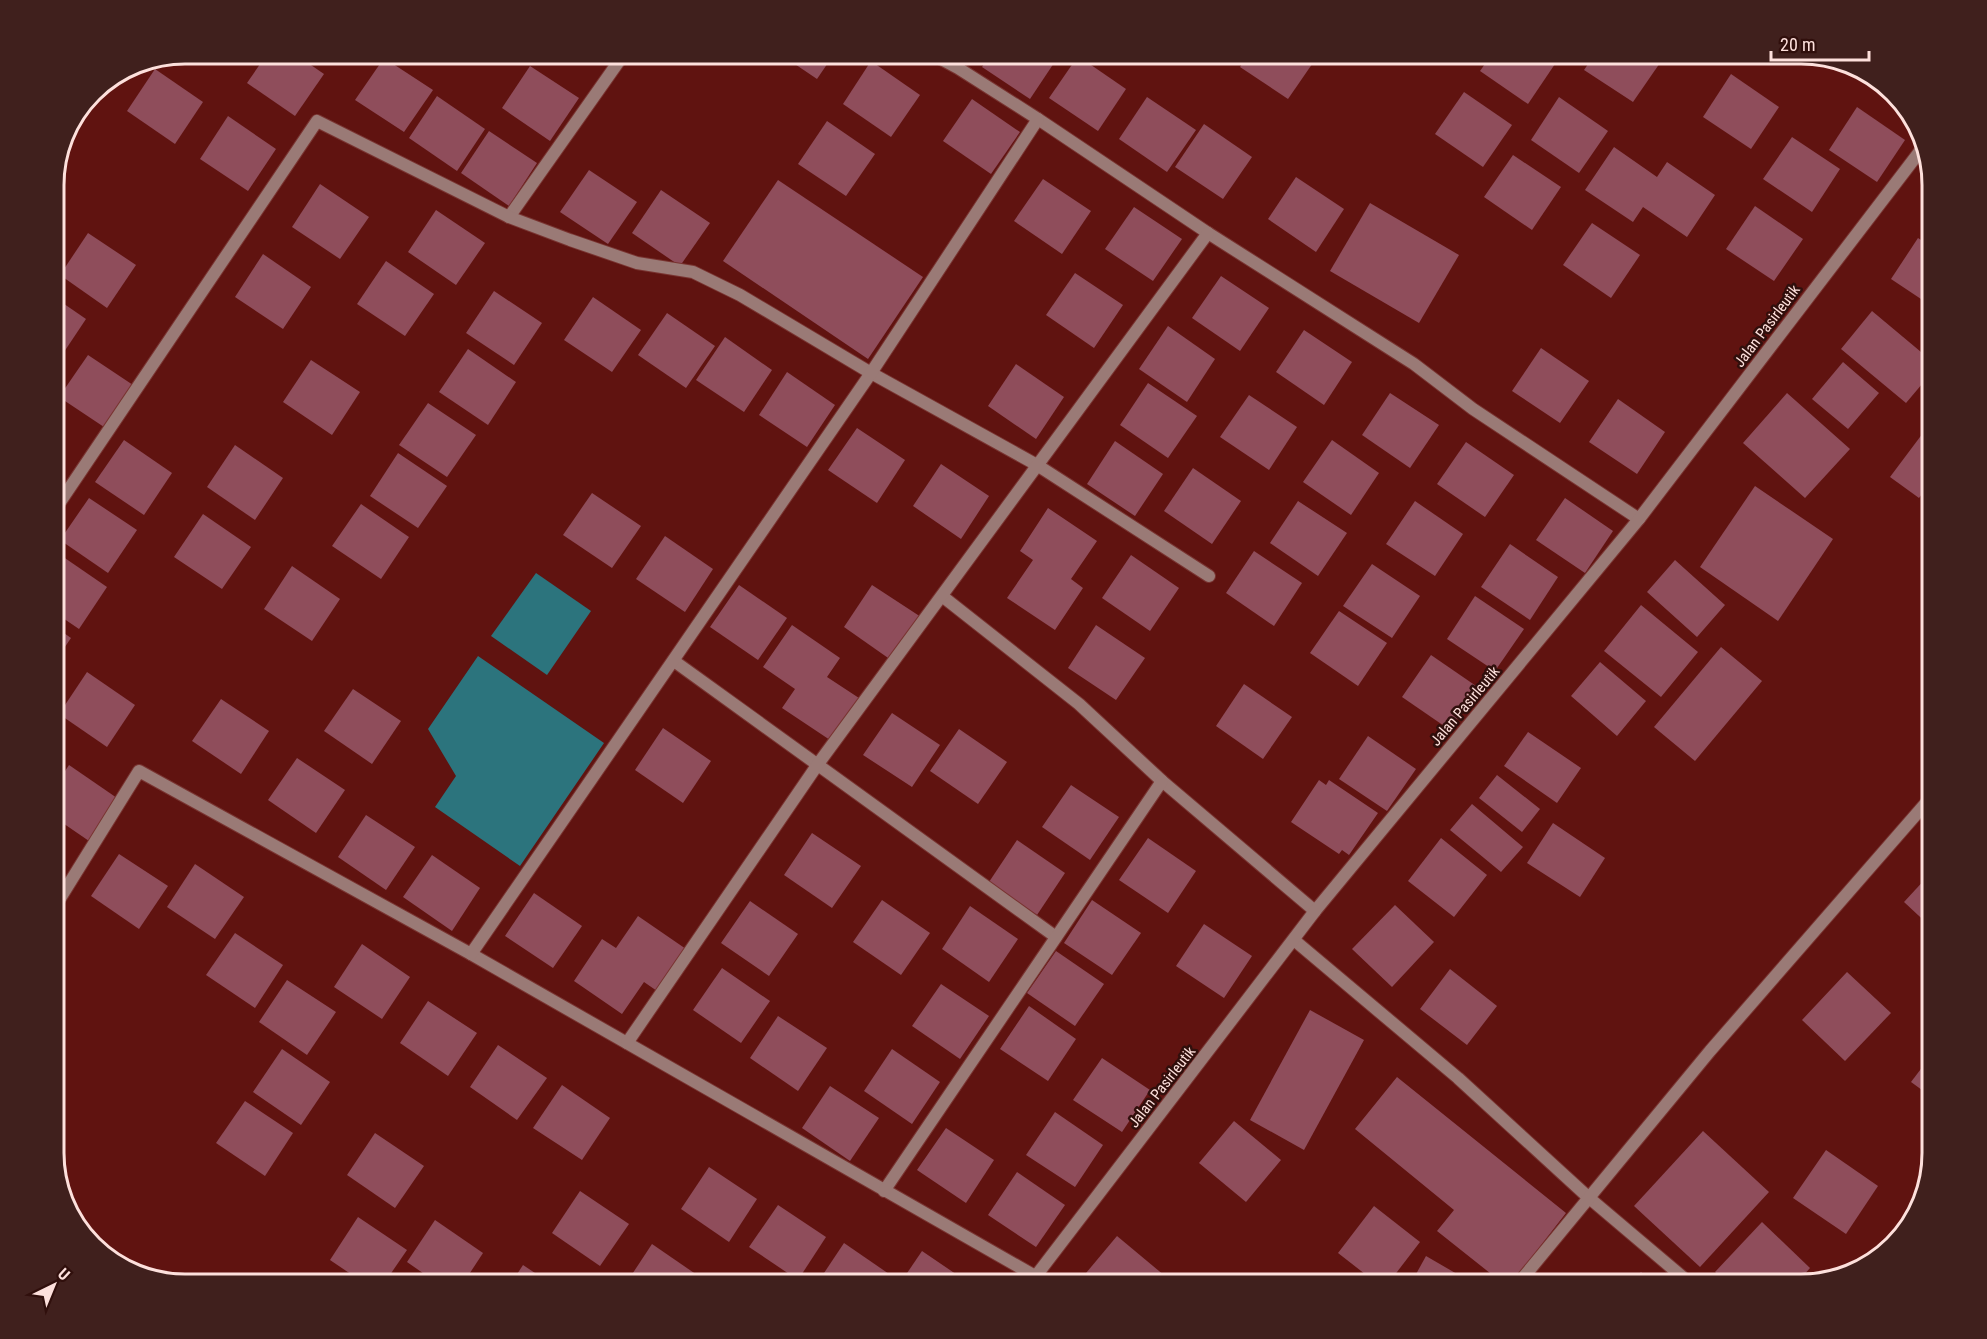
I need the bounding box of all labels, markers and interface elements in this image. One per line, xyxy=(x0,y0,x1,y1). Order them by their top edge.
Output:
scale bar xyxy=(1771,24,1868,62)
text: 20 m xyxy=(1780,34,1815,55)
street label: Jalan Pasirleutik xyxy=(1730,281,1804,371)
street label: Jalan Pasirleutik xyxy=(1426,662,1504,749)
street label: Jalan Pasirleutik xyxy=(1125,1043,1200,1131)
north arrow xyxy=(24,1255,84,1315)
text: U xyxy=(54,1264,74,1284)

